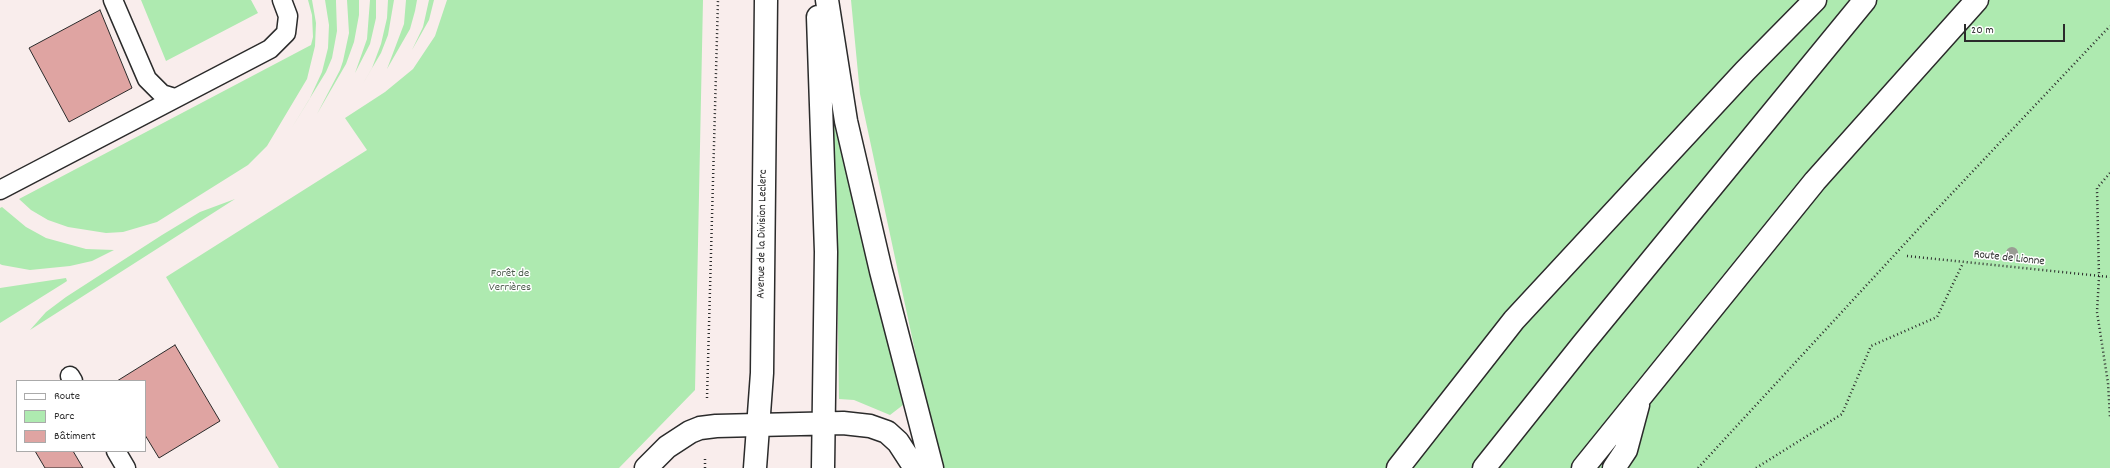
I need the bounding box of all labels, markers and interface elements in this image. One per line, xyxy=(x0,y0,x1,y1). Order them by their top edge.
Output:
scale bar xyxy=(1966,16,2067,42)
text: 20 m xyxy=(1971,22,1994,39)
street label: Avenue de la Division Leclerc xyxy=(755,169,771,299)
street label: Route de Lionne xyxy=(1973,248,2045,270)
park label: Forêt de Verrières xyxy=(489,267,531,295)
legend xyxy=(16,380,146,452)
text: Route xyxy=(54,388,80,405)
text: Parc xyxy=(54,408,74,425)
text: Bâtiment xyxy=(54,428,96,445)

